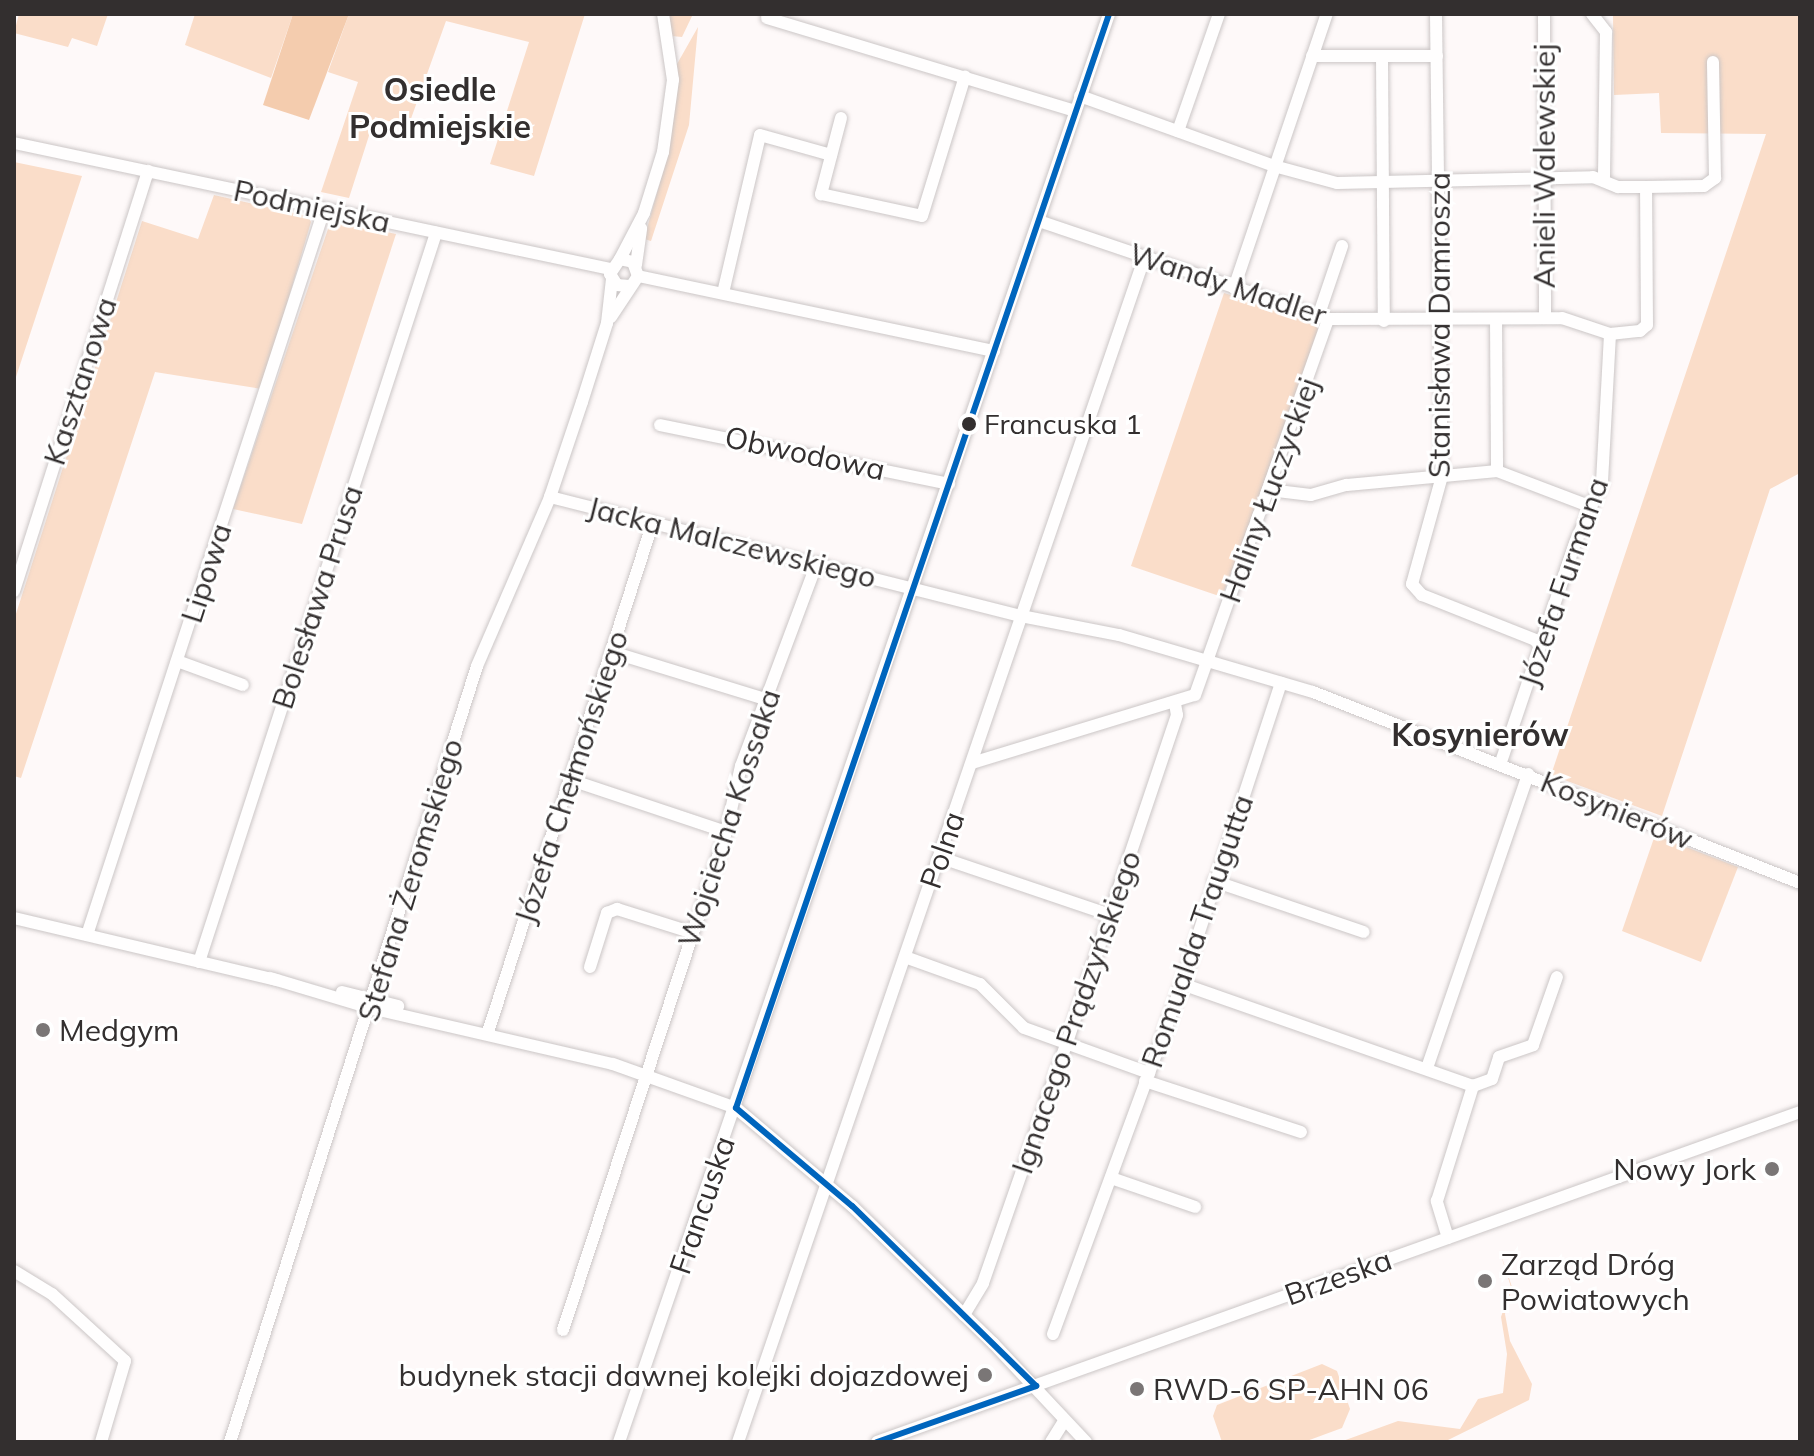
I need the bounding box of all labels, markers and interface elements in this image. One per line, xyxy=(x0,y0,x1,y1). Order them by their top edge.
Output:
street label: Anieli Walewskiej xyxy=(1526,44,1562,288)
district label: Osiedle Podmiejskie xyxy=(349,71,531,146)
street label: Podmiejska xyxy=(230,172,394,240)
street label: Stanisława Damrosza xyxy=(1421,172,1457,478)
street label: Wandy Madler xyxy=(1125,235,1331,333)
street label: Kasztanowa xyxy=(36,293,124,469)
street label: Haliny Łuczyckiej xyxy=(1212,373,1326,607)
place label: Francuska 1 xyxy=(984,407,1142,441)
marker: Francuska 1 xyxy=(961,416,977,432)
street label: Obwodowa xyxy=(722,418,888,488)
street label: Józefa Furmana xyxy=(1510,473,1616,691)
street label: Bolesława Prusa xyxy=(264,481,370,713)
street label: Jacka Malczewskiego xyxy=(584,489,880,595)
street label: Lipowa xyxy=(173,519,239,627)
street label: Józefa Chełmońskiego xyxy=(507,626,635,928)
street label: Wojciecha Kossaka xyxy=(670,684,788,952)
district label: Kosynierów xyxy=(1391,715,1569,753)
street label: Stefana Żeromskiego xyxy=(350,734,470,1026)
street label: Kosynierów xyxy=(1536,763,1698,857)
street label: Romualda Traugutta xyxy=(1133,790,1261,1072)
street label: Polna xyxy=(912,807,972,893)
street label: Ignacego Prądzyńskiego xyxy=(1004,846,1148,1178)
place label: Medgym xyxy=(59,1012,179,1048)
marker: Medgym xyxy=(34,1021,52,1039)
street label: Francuska xyxy=(662,1131,742,1279)
place label: Nowy Jork xyxy=(1613,1151,1756,1187)
marker: Nowy Jork xyxy=(1763,1160,1781,1178)
street label: Brzeska xyxy=(1280,1241,1396,1313)
place label: Zarząd Dróg Powiatowych xyxy=(1501,1246,1690,1316)
marker: Zarząd Dróg Powiatowych xyxy=(1476,1272,1494,1290)
place label: budynek stacji dawnej kolejki dojazdowej xyxy=(399,1357,969,1393)
marker: budynek stacji dawnej kolejki dojazdowej xyxy=(976,1366,994,1384)
place label: RWD-6 SP-AHN 06 xyxy=(1153,1371,1429,1407)
marker: RWD-6 SP-AHN 06 xyxy=(1128,1380,1146,1398)

